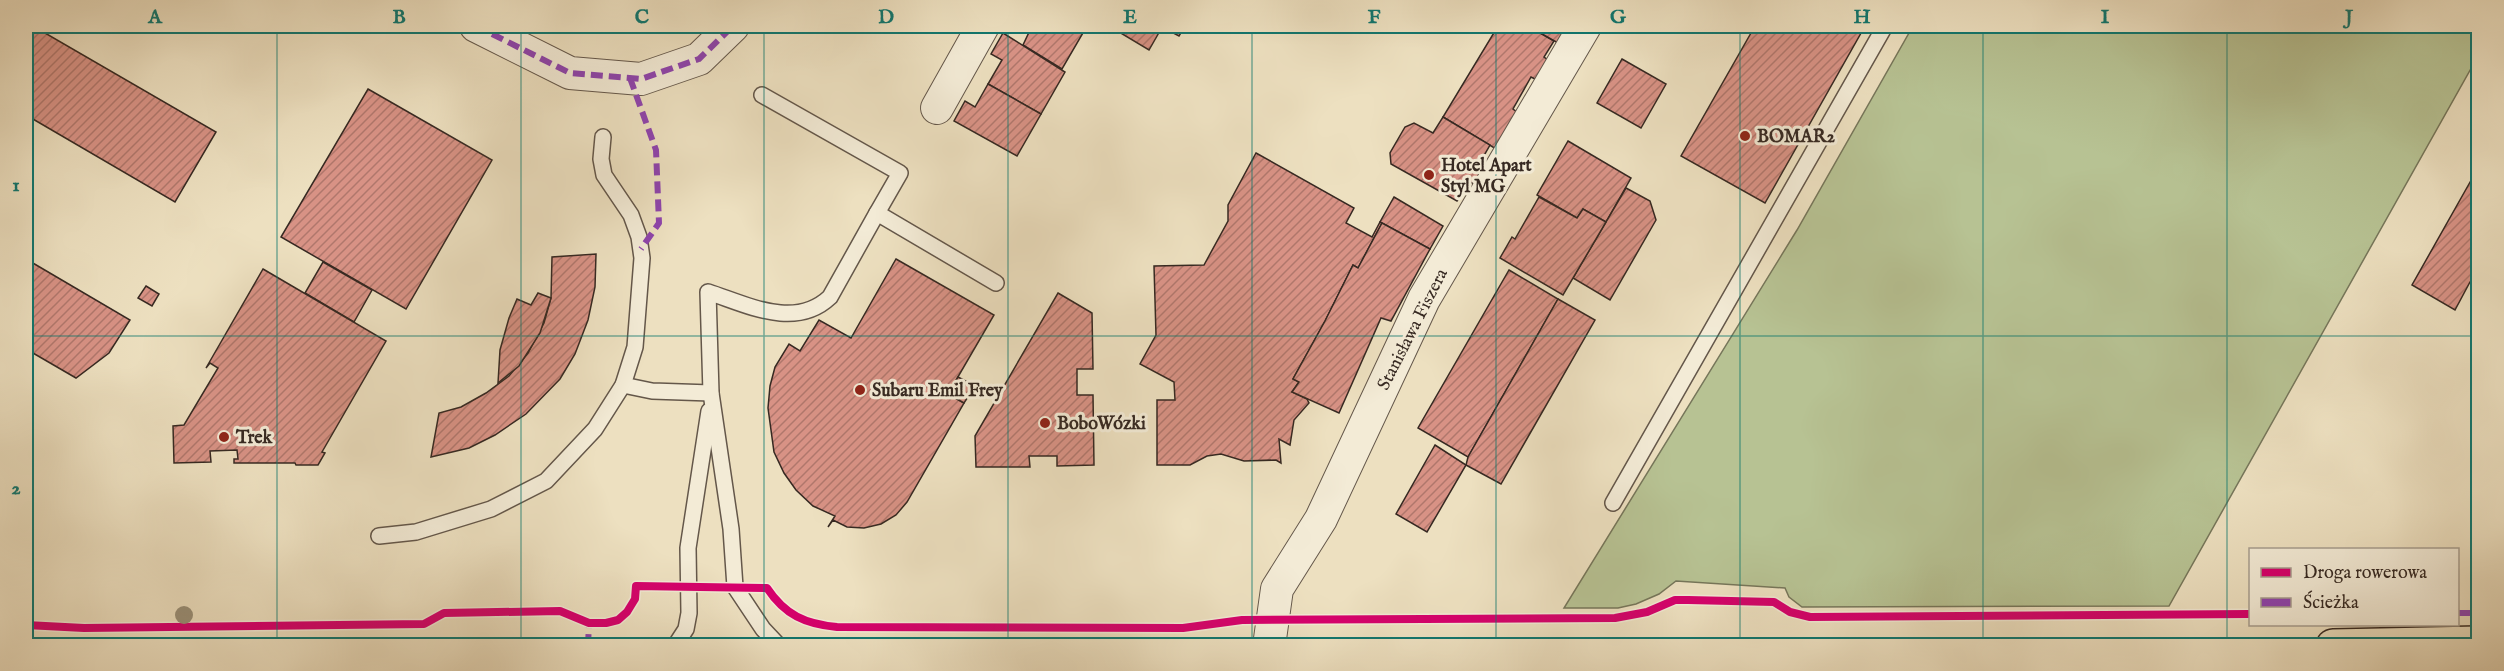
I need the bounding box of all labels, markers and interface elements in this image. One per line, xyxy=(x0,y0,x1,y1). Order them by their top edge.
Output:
text: A xyxy=(147,5,163,30)
text: B xyxy=(392,5,406,30)
text: C xyxy=(635,5,649,30)
text: D xyxy=(878,5,894,30)
text: E xyxy=(1123,5,1137,30)
text: F xyxy=(1368,5,1381,30)
text: G xyxy=(1610,5,1627,30)
text: H xyxy=(1853,5,1871,30)
text: I xyxy=(2101,5,2110,30)
text: J xyxy=(2342,5,2354,30)
place label: BOMAR2 xyxy=(1757,126,1835,149)
marker: BOMAR2 xyxy=(1738,129,1752,143)
place label: Hotel Apart Styl MG xyxy=(1441,155,1532,199)
marker: Hotel Apart Styl MG xyxy=(1422,168,1436,182)
text: 1 xyxy=(12,173,20,198)
street label: Stanisława Fiszera xyxy=(1373,265,1454,394)
place label: Subaru Emil Frey xyxy=(872,380,1004,403)
marker: Subaru Emil Frey xyxy=(853,383,867,397)
place label: BoboWózki xyxy=(1057,413,1146,436)
marker: BoboWózki xyxy=(1038,416,1052,430)
place label: Trek xyxy=(235,427,274,450)
marker: Trek xyxy=(217,430,231,444)
text: 2 xyxy=(11,476,21,501)
legend xyxy=(2249,548,2459,626)
text: Droga rowerowa xyxy=(2303,562,2427,585)
text: Ścieżka xyxy=(2303,590,2359,615)

